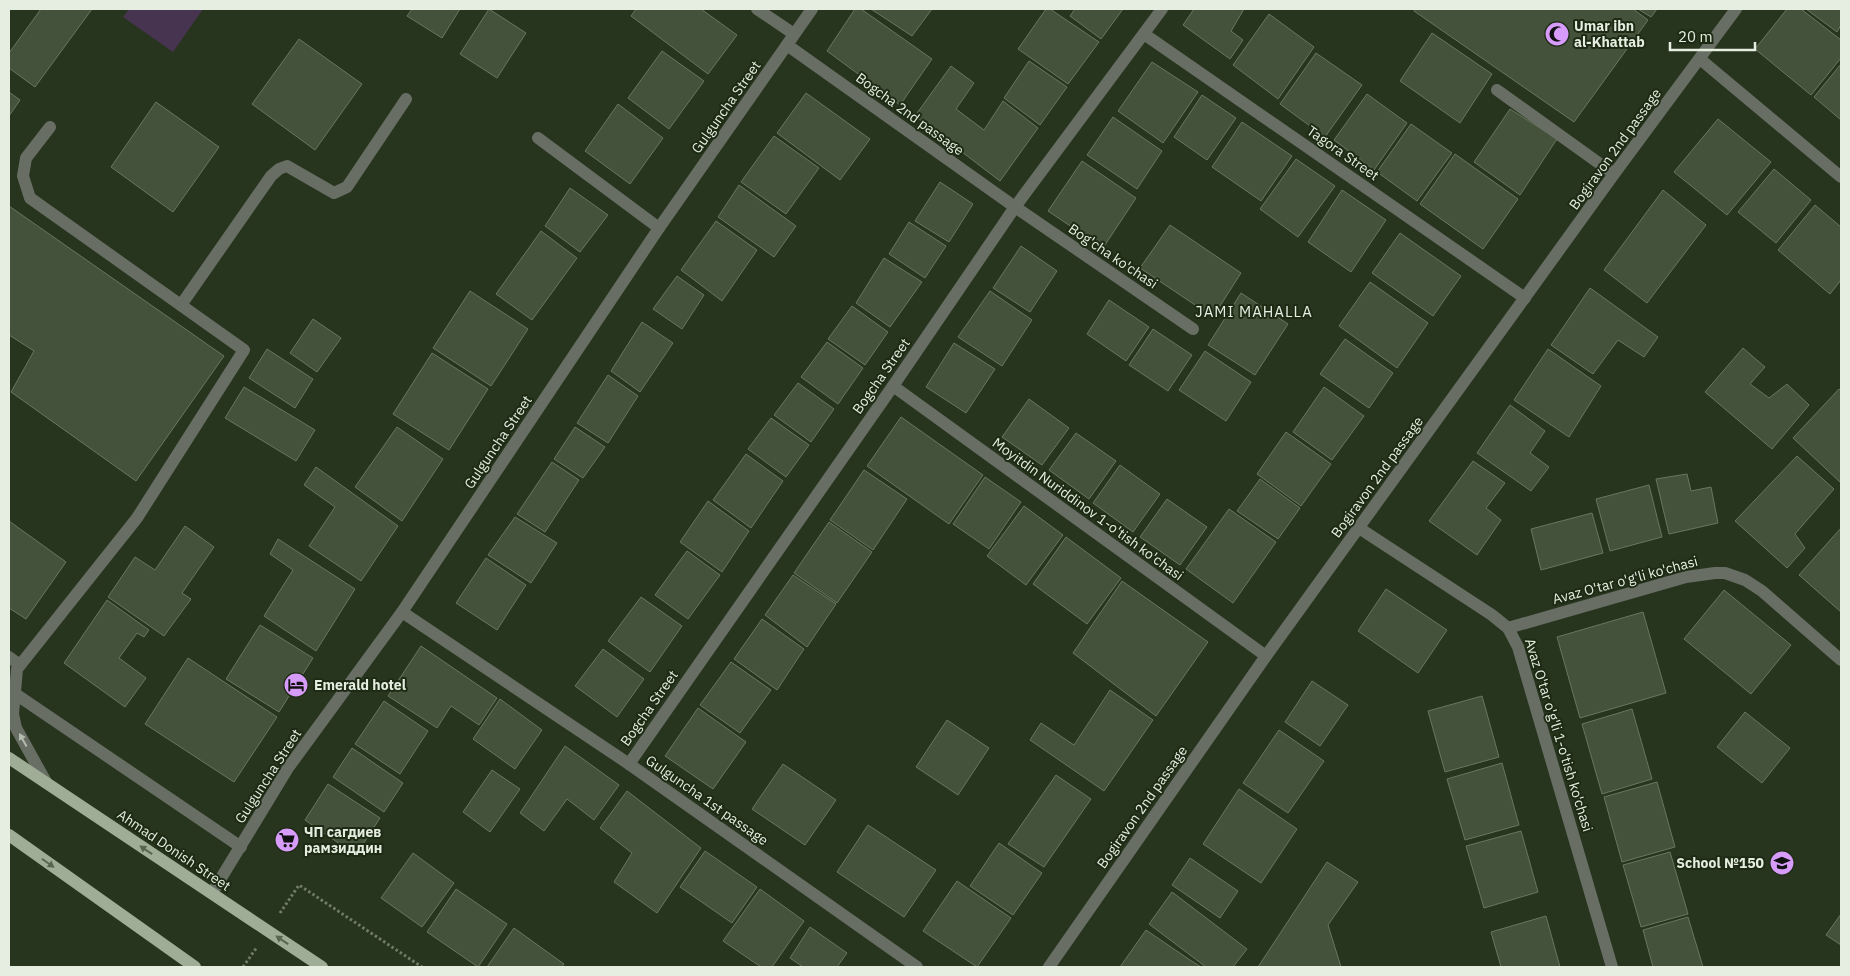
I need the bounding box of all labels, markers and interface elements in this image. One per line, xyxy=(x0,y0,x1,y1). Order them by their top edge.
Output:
place label: Umar ibn al-Khattab xyxy=(1574,17,1645,51)
scale bar xyxy=(1670,20,1755,52)
mosque icon: Umar ibn al-Khattab xyxy=(1544,21,1570,47)
text: 20 m xyxy=(1678,27,1713,46)
street label: Gulguncha Street xyxy=(687,57,765,157)
street label: Bogcha 2nd passage xyxy=(852,69,968,160)
street label: Bogiravon 2nd passage xyxy=(1565,85,1665,213)
street label: Tagora Street xyxy=(1303,122,1383,184)
street label: Bog'cha ko'chasi xyxy=(1065,219,1161,293)
district label: JAMI MAHALLA xyxy=(1195,302,1313,321)
street label: Bogcha Street xyxy=(848,335,914,417)
street label: Gulguncha Street xyxy=(460,392,536,492)
street label: Bogiravon 2nd passage xyxy=(1327,413,1427,541)
street label: Moyitdin Nuriddinov 1-o'tish ko'chasi xyxy=(989,434,1187,584)
street label: Avaz O'tar o'g'li ko'chasi xyxy=(1550,552,1700,608)
street label: Avaz O'tar o'g'li 1-o'tish ko'chasi xyxy=(1521,636,1597,834)
street label: Bogcha Street xyxy=(616,667,682,749)
hotel icon: Emerald hotel xyxy=(283,672,309,698)
place label: Emerald hotel xyxy=(314,676,406,694)
street label: Gulguncha Street xyxy=(231,725,305,827)
one-way arrow xyxy=(18,733,27,746)
street label: Bogiravon 2nd passage xyxy=(1093,742,1191,872)
street label: Gulguncha 1st passage xyxy=(642,751,772,849)
street label: Ahmad Donish Street xyxy=(114,805,234,895)
place label: ЧП сагдиев рамзиддин xyxy=(304,823,382,857)
supermarket icon: ЧП сагдиев рамзиддин xyxy=(274,827,300,853)
one-way arrow xyxy=(140,845,153,855)
school or university icon: School №150 xyxy=(1769,850,1795,876)
place label: School №150 xyxy=(1676,854,1764,872)
one-way arrow xyxy=(42,858,55,868)
one-way arrow xyxy=(275,935,288,945)

